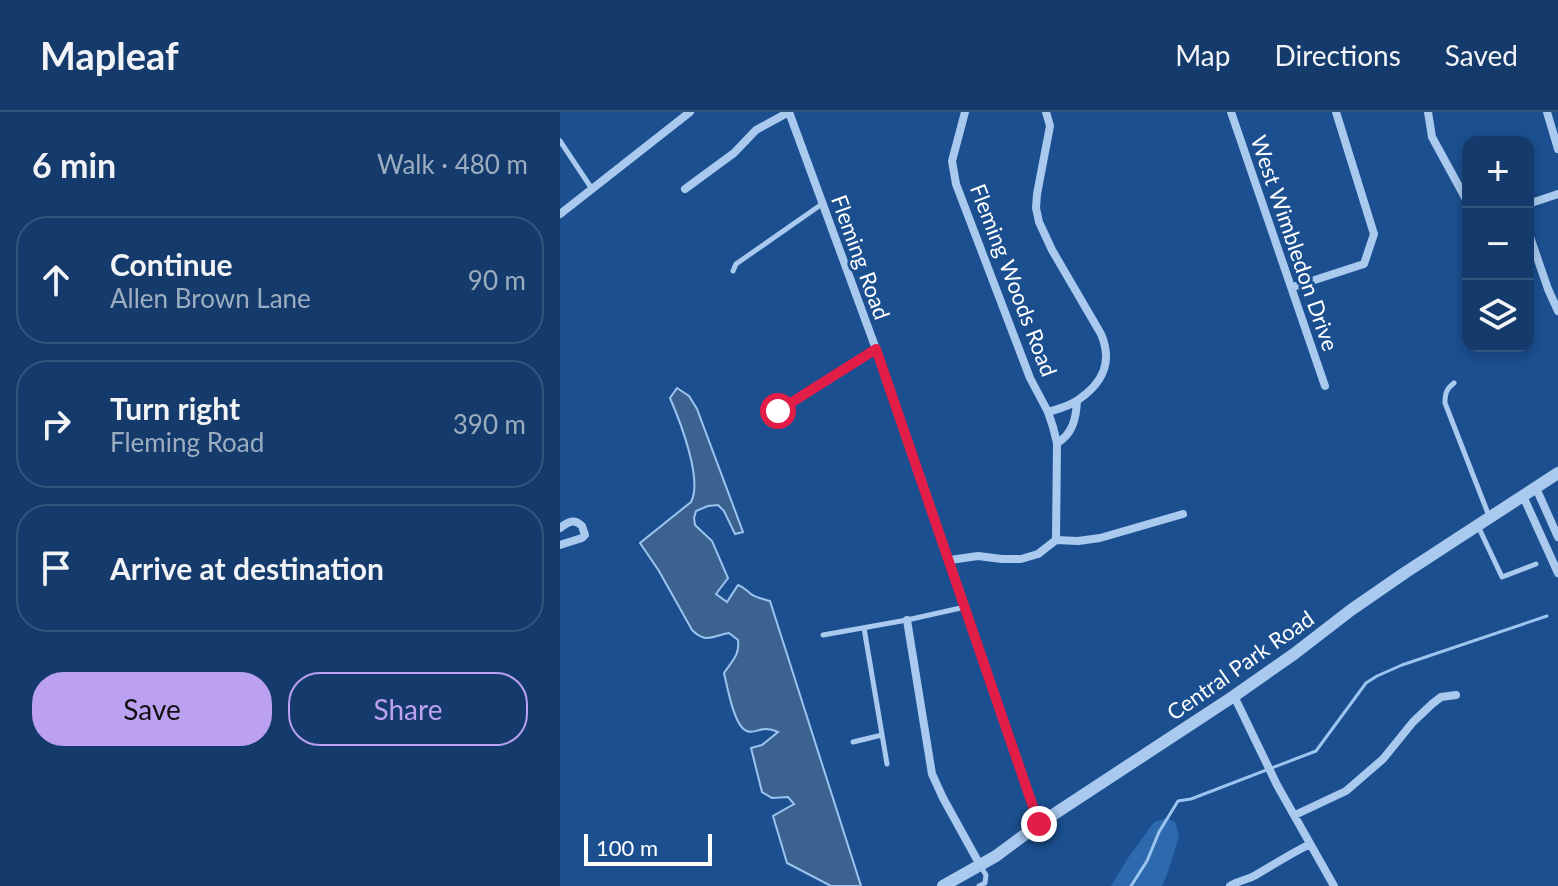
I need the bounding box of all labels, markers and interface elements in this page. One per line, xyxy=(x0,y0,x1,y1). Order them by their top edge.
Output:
text: Mapleaf xyxy=(40,32,179,78)
text: Map xyxy=(1175,38,1230,72)
text: Directions xyxy=(1274,38,1401,72)
text: Saved xyxy=(1445,38,1518,72)
street label: West Wimbledon Drive xyxy=(1245,132,1345,354)
map controls xyxy=(1462,136,1534,352)
button: + xyxy=(1462,136,1534,208)
text: 6 min xyxy=(32,144,116,185)
text: Walk · 480 m xyxy=(377,148,528,180)
street label: Fleming Woods Road xyxy=(965,180,1063,380)
street label: Fleming Road xyxy=(826,191,896,323)
button: − xyxy=(1462,208,1534,280)
text: Continue xyxy=(110,246,233,282)
icon: ahead xyxy=(34,258,78,302)
text: 90 m xyxy=(468,264,526,296)
button: layers xyxy=(1462,280,1534,352)
text: Allen Brown Lane xyxy=(110,282,311,314)
text: Turn right xyxy=(110,390,240,426)
route start xyxy=(760,393,796,429)
icon: right xyxy=(34,402,78,446)
text: 390 m xyxy=(453,408,526,440)
text: Fleming Road xyxy=(110,426,264,458)
icon: arrive xyxy=(34,546,78,590)
text: Arrive at destination xyxy=(110,550,384,586)
street label: Central Park Road xyxy=(1161,604,1319,726)
button: Save xyxy=(32,672,272,746)
button: Share xyxy=(288,672,528,746)
route end xyxy=(1021,806,1057,842)
scale bar xyxy=(584,830,712,866)
text: 100 m xyxy=(596,834,658,861)

